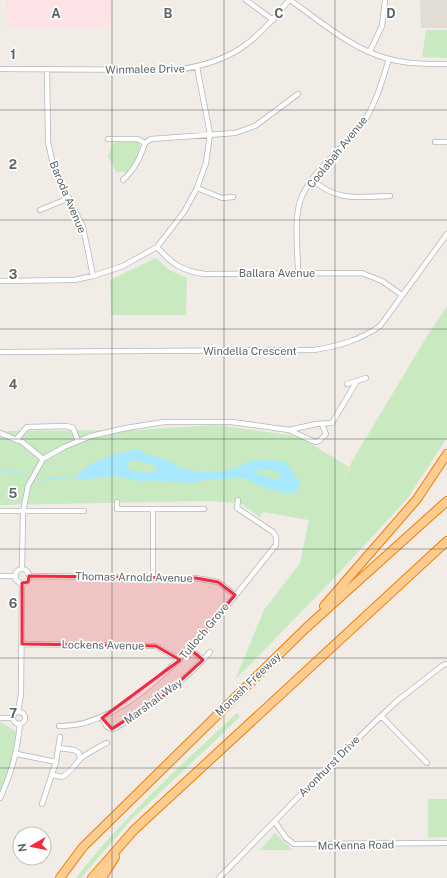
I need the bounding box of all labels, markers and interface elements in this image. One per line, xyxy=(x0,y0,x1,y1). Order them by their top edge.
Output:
text: A xyxy=(51,6,61,21)
text: B xyxy=(164,6,173,21)
text: C xyxy=(274,6,284,21)
text: D xyxy=(386,6,396,21)
text: 1 xyxy=(10,47,16,62)
street label: Winmalee Drive xyxy=(105,62,185,76)
street label: Coolabah Avenue xyxy=(304,114,370,190)
text: 2 xyxy=(9,157,17,172)
street label: Baroda Avenue xyxy=(47,159,89,235)
text: 3 xyxy=(9,267,18,282)
street label: Ballara Avenue xyxy=(239,267,315,279)
street label: Windella Crescent xyxy=(203,345,297,357)
text: 4 xyxy=(9,377,18,392)
text: 5 xyxy=(9,486,18,501)
street label: Thomas Arnold Avenue xyxy=(75,570,193,584)
text: 6 xyxy=(9,596,18,611)
street label: Tulloch Grove xyxy=(177,600,231,662)
street label: Lockens Avenue xyxy=(62,638,144,652)
street label: Monash Freeway xyxy=(213,650,283,718)
street label: Marshall Way xyxy=(122,676,184,726)
text: 7 xyxy=(9,706,17,721)
street label: Avonhurst Drive xyxy=(296,733,362,799)
north arrow xyxy=(12,826,52,866)
street label: McKenna Road xyxy=(318,838,394,852)
text: N xyxy=(16,842,29,853)

